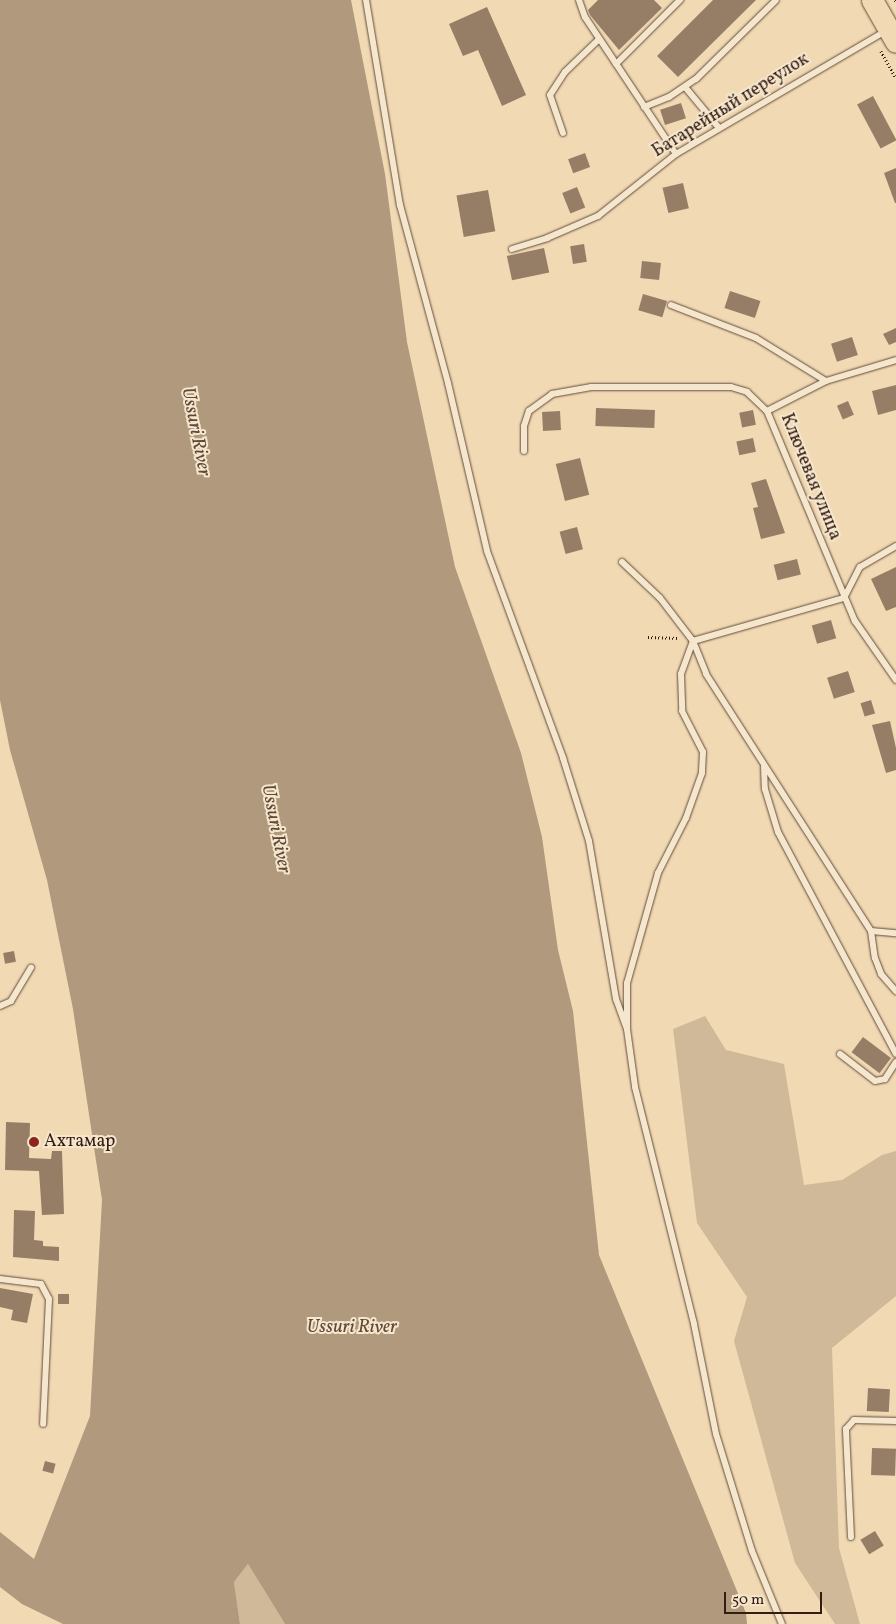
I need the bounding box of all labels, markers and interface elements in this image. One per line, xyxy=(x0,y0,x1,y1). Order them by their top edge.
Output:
street label: Батарейный переулок xyxy=(649,49,813,163)
water label: Ussuri River xyxy=(175,385,215,479)
street label: Ключевая улица xyxy=(775,410,845,544)
water label: Ussuri River xyxy=(255,782,295,876)
place label: Ахтамар xyxy=(44,1131,115,1153)
marker: Ахтамар xyxy=(28,1136,40,1148)
water label: Ussuri River xyxy=(307,1317,397,1339)
scale bar xyxy=(726,1582,824,1614)
text: 50 m xyxy=(732,1590,764,1611)

